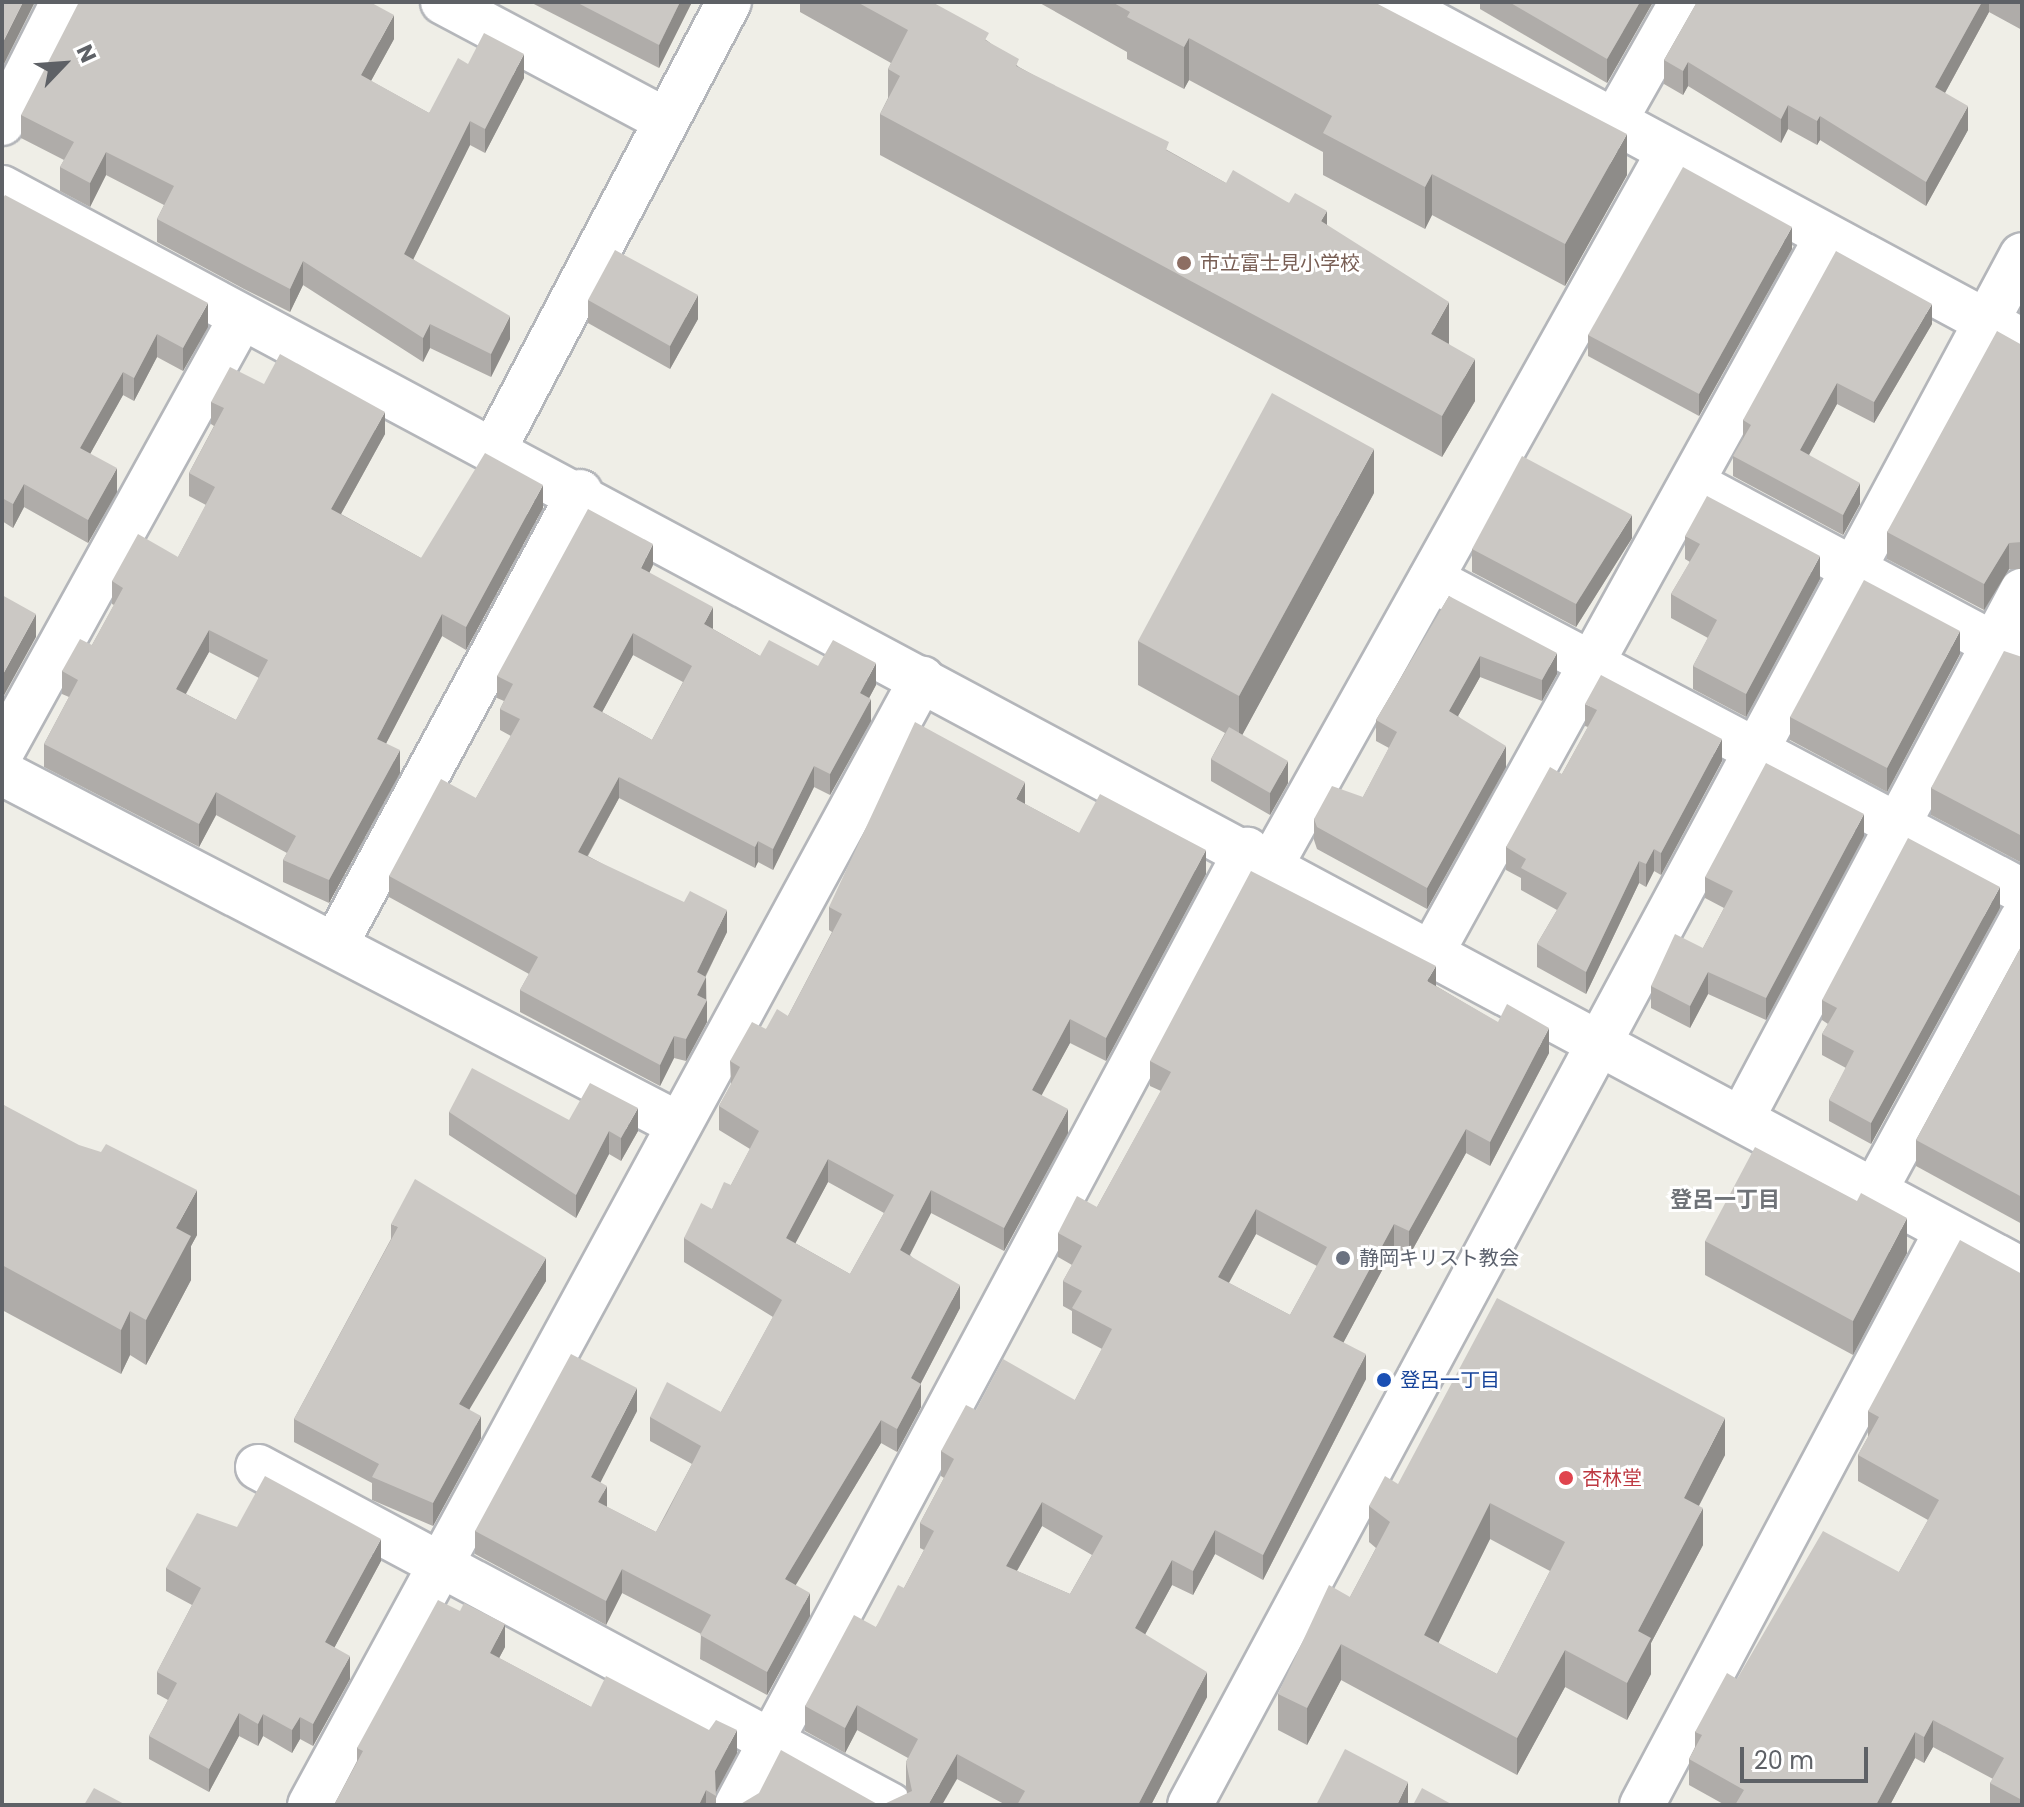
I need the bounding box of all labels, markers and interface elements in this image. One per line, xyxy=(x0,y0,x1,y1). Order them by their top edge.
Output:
north arrow xyxy=(24,24,104,104)
text: N xyxy=(69,40,104,68)
place label: 市立富士見小学校 xyxy=(1200,251,1360,275)
marker: 市立富士見小学校 xyxy=(1175,254,1193,272)
district label: 登呂一丁目 xyxy=(1670,1187,1780,1213)
place label: 静岡キリスト教会 xyxy=(1359,1246,1519,1270)
marker: 静岡キリスト教会 xyxy=(1334,1249,1352,1267)
place label: 登呂一丁目 xyxy=(1400,1368,1500,1392)
marker: 登呂一丁目 xyxy=(1375,1371,1393,1389)
place label: 杏林堂 xyxy=(1582,1466,1642,1490)
marker: 杏林堂 xyxy=(1557,1469,1575,1487)
scale bar xyxy=(1744,1731,1872,1781)
text: 20 m xyxy=(1754,1744,1814,1777)

